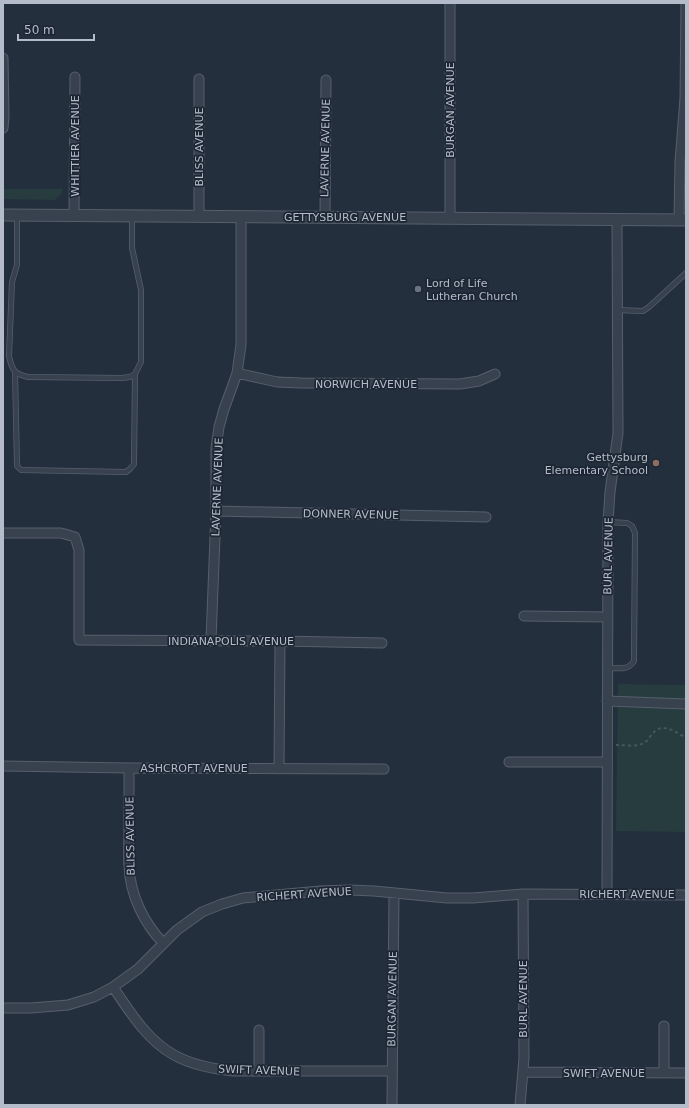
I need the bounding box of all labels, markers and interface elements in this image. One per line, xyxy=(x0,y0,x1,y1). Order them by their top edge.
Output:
scale bar xyxy=(18,16,94,42)
text: 50 m xyxy=(24,23,55,37)
street label: BURGAN AVENUE xyxy=(444,62,457,158)
street label: WHITTIER AVENUE xyxy=(69,95,82,197)
street label: LAVERNE AVENUE xyxy=(318,99,333,197)
street label: BLISS AVENUE xyxy=(193,108,206,186)
street label: GETTYSBURG AVENUE xyxy=(284,211,406,224)
place label: Lord of Life Lutheran Church xyxy=(426,277,518,303)
marker: Lord of Life Lutheran Church xyxy=(413,284,423,294)
street label: NORWICH AVENUE xyxy=(315,378,417,391)
street label: LAVERNE AVENUE xyxy=(209,438,226,536)
place label: Gettysburg Elementary School xyxy=(545,451,648,477)
marker: Gettysburg Elementary School xyxy=(651,458,661,468)
street label: DONNER AVENUE xyxy=(303,507,399,522)
street label: BURL AVENUE xyxy=(601,517,616,595)
street label: INDIANAPOLIS AVENUE xyxy=(168,635,294,648)
street label: ASHCROFT AVENUE xyxy=(140,762,248,775)
street label: BLISS AVENUE xyxy=(123,796,138,876)
street label: RICHERT AVENUE xyxy=(256,885,352,904)
street label: RICHERT AVENUE xyxy=(579,888,675,901)
street label: BURGAN AVENUE xyxy=(385,951,400,1047)
street label: BURL AVENUE xyxy=(517,960,530,1038)
street label: SWIFT AVENUE xyxy=(218,1063,300,1078)
street label: SWIFT AVENUE xyxy=(563,1067,645,1080)

